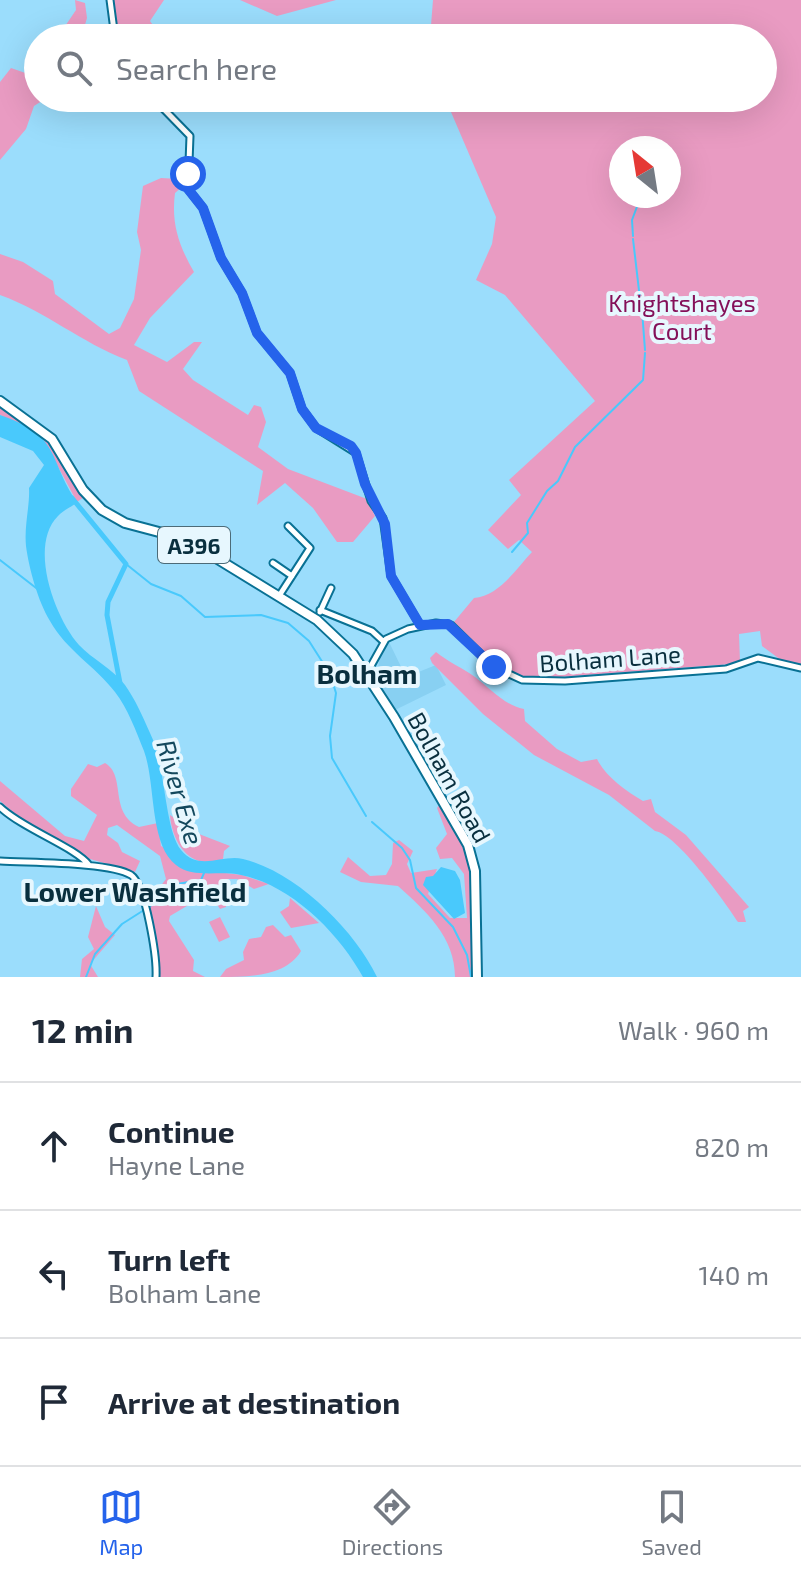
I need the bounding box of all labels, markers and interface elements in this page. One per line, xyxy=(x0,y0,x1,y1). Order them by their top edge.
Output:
search box xyxy=(24,24,777,112)
icon: search xyxy=(52,46,96,90)
text: Search here xyxy=(116,50,277,86)
north arrow xyxy=(609,136,681,208)
route start xyxy=(170,156,206,192)
park label: Knightshayes Court xyxy=(608,288,756,345)
road number: A396 xyxy=(158,527,230,563)
street label: Bolham Lane xyxy=(538,639,682,677)
route end xyxy=(476,649,512,685)
district label: Bolham xyxy=(316,656,418,690)
street label: Bolham Road xyxy=(402,707,498,847)
water label: River Exe xyxy=(151,736,211,848)
district label: Lower Washfield xyxy=(23,874,247,908)
text: 12 min xyxy=(32,1009,134,1050)
text: Walk · 960 m xyxy=(618,1014,769,1045)
text: Continue xyxy=(108,1113,235,1149)
icon: ahead xyxy=(32,1124,76,1168)
text: 820 m xyxy=(694,1131,769,1162)
text: Hayne Lane xyxy=(108,1149,245,1180)
text: Turn left xyxy=(108,1241,230,1277)
icon: left xyxy=(32,1252,76,1296)
text: 140 m xyxy=(698,1259,769,1290)
text: Bolham Lane xyxy=(108,1277,261,1308)
icon: arrive xyxy=(32,1380,76,1424)
text: Arrive at destination xyxy=(108,1384,400,1420)
tab: Map xyxy=(99,1485,143,1559)
tab: Directions xyxy=(342,1485,443,1559)
tab: Saved xyxy=(641,1485,702,1559)

